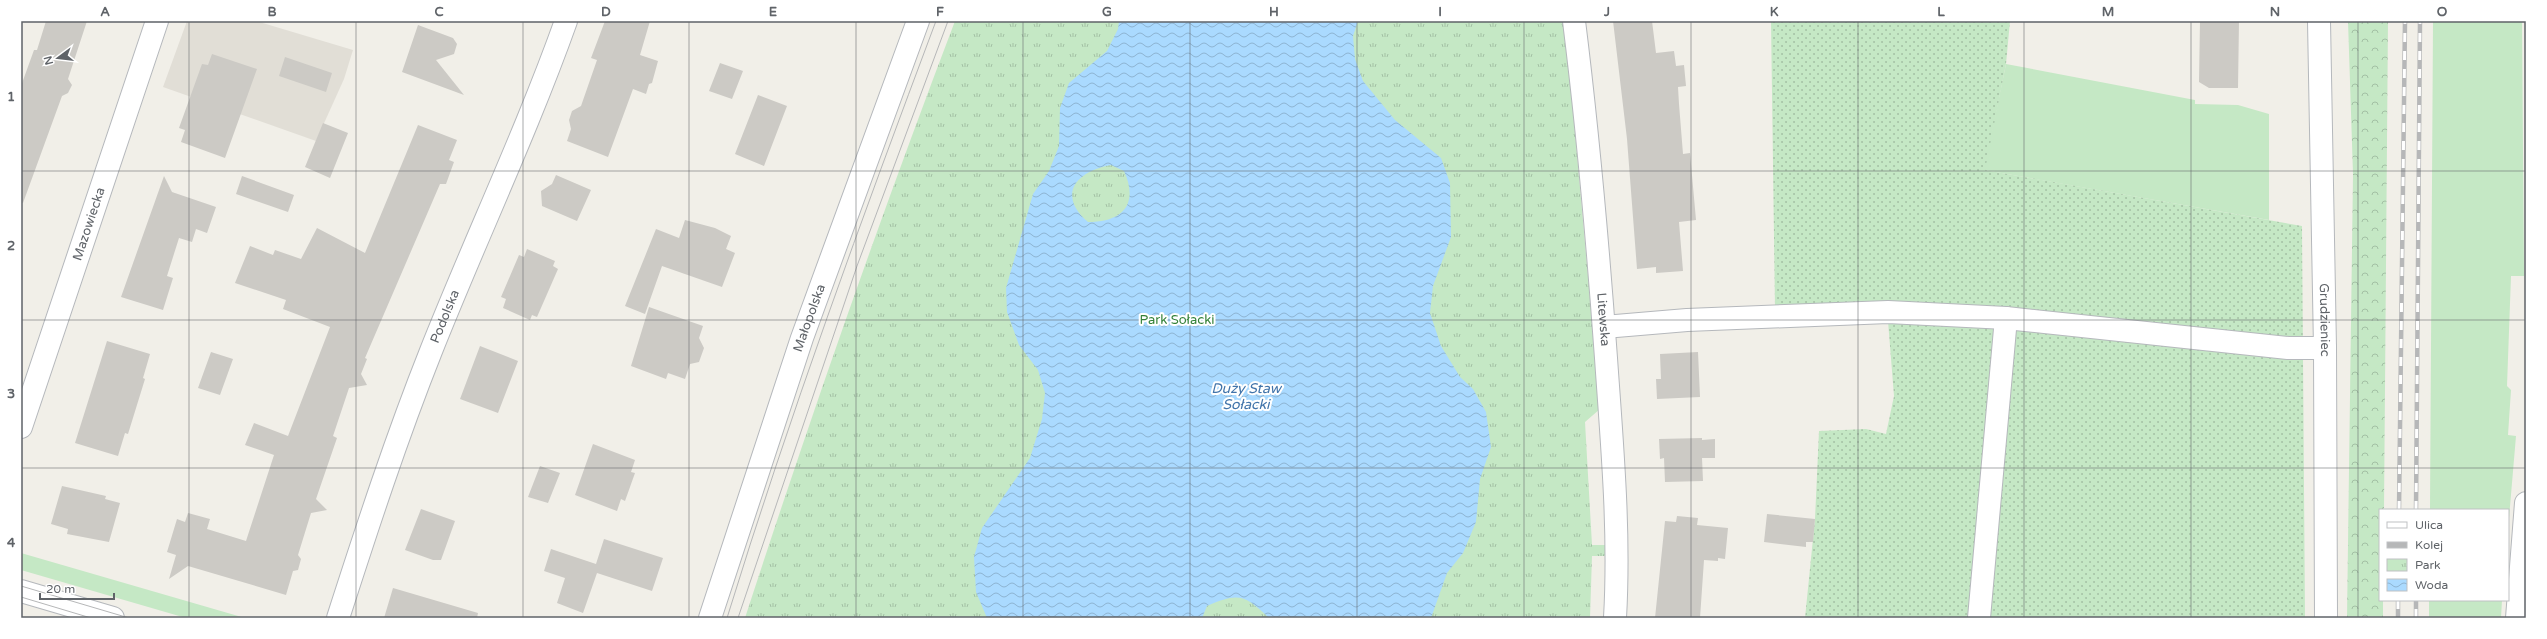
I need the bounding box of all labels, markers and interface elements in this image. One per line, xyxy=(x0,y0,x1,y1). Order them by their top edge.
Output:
text: A xyxy=(100,4,110,20)
text: B xyxy=(267,4,277,20)
text: C xyxy=(434,4,444,20)
text: D xyxy=(601,4,611,20)
text: E xyxy=(769,4,777,20)
text: F xyxy=(936,4,944,20)
text: G xyxy=(1102,4,1112,20)
text: H xyxy=(1269,4,1279,20)
text: I xyxy=(1438,4,1442,20)
text: J xyxy=(1603,4,1610,20)
text: K xyxy=(1770,4,1779,20)
text: L xyxy=(1937,4,1945,20)
text: M xyxy=(2102,4,2114,20)
text: N xyxy=(2270,4,2280,20)
text: O xyxy=(2437,4,2448,20)
north arrow xyxy=(38,38,78,78)
text: N xyxy=(41,55,56,66)
text: 1 xyxy=(7,89,15,105)
street label: Mazowiecka xyxy=(69,185,109,263)
text: 2 xyxy=(7,238,15,254)
street label: Małopolska xyxy=(790,282,829,354)
street label: Grudzieniec xyxy=(2316,283,2333,357)
street label: Podolska xyxy=(427,287,463,346)
street label: Litewska xyxy=(1593,292,1613,347)
park label: Park Sołacki xyxy=(1140,312,1214,328)
water label: Duży Staw Sołacki xyxy=(1211,380,1283,413)
text: 3 xyxy=(7,386,15,402)
legend xyxy=(2379,509,2509,601)
text: Ulica xyxy=(2415,518,2443,532)
text: 4 xyxy=(7,535,16,551)
text: Kolej xyxy=(2415,538,2443,552)
text: Park xyxy=(2415,558,2441,572)
scale bar xyxy=(40,575,114,601)
text: Woda xyxy=(2415,578,2448,592)
text: 20 m xyxy=(46,582,75,596)

